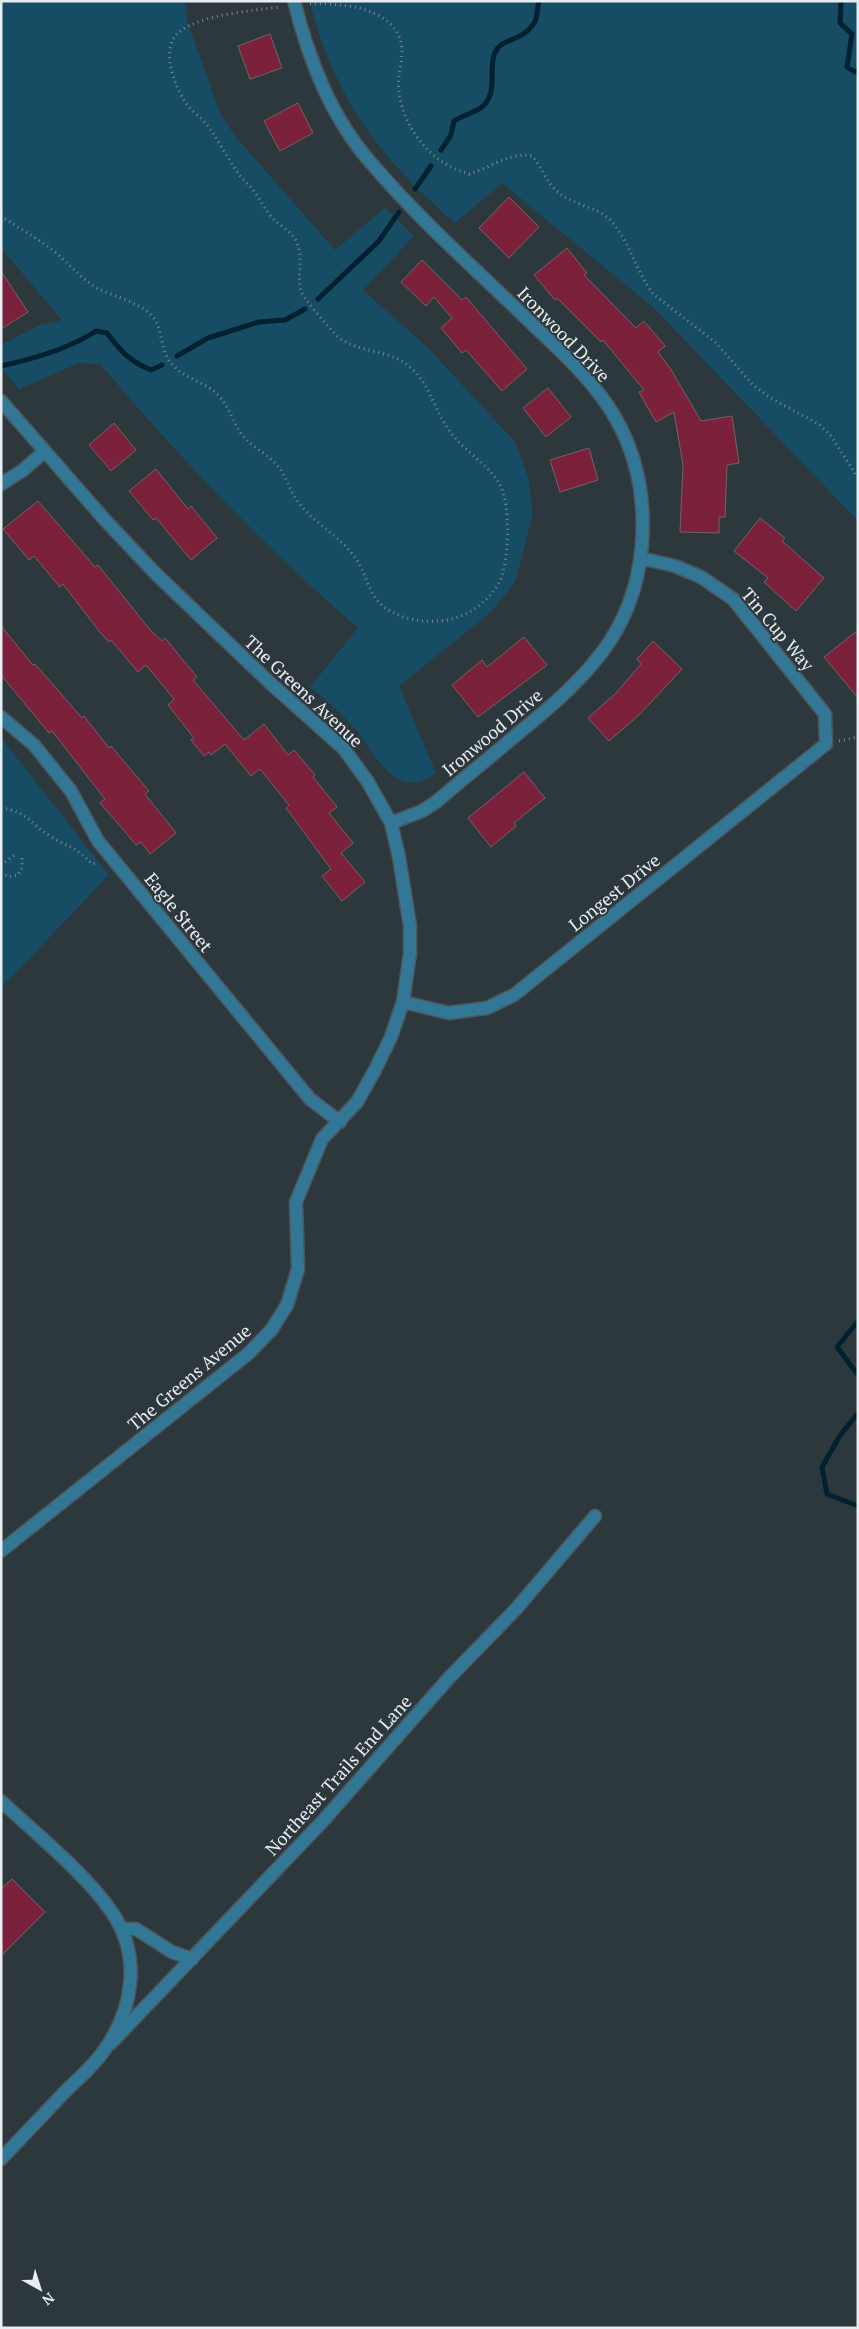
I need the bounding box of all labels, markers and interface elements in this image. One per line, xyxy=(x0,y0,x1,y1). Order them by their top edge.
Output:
street label: Ironwood Drive xyxy=(512,281,616,387)
street label: Tin Cup Way xyxy=(736,582,821,676)
street label: The Greens Avenue xyxy=(240,630,368,752)
street label: Ironwood Drive xyxy=(437,683,547,781)
street label: Longest Drive xyxy=(563,848,665,936)
street label: Eagle Street xyxy=(139,867,219,957)
street label: The Greens Avenue xyxy=(122,1318,256,1436)
street label: Northeast Trails End Lane xyxy=(259,1690,417,1860)
north arrow xyxy=(15,2264,65,2314)
text: N xyxy=(38,2289,59,2310)

